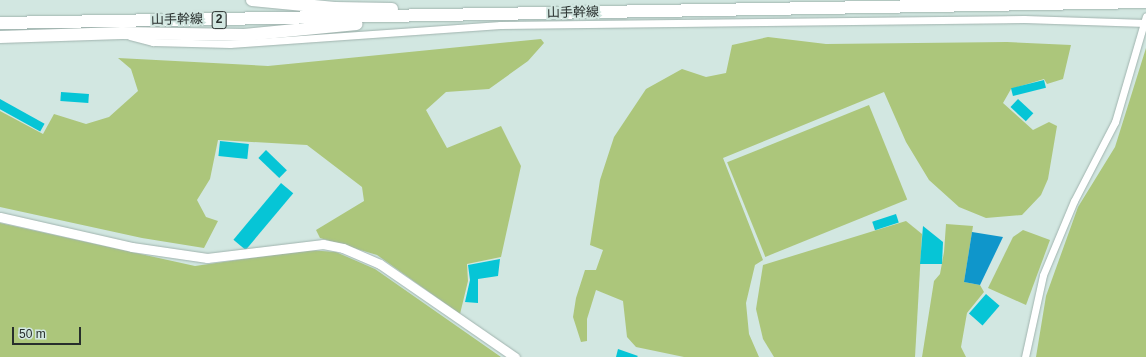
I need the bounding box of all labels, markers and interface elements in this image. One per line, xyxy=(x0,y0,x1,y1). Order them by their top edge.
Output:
street label: 山手幹線 xyxy=(547,5,599,21)
road number: 2 xyxy=(211,10,227,30)
street label: 山手幹線 xyxy=(151,12,203,28)
scale bar xyxy=(14,319,83,345)
text: 50 m xyxy=(19,327,46,341)

